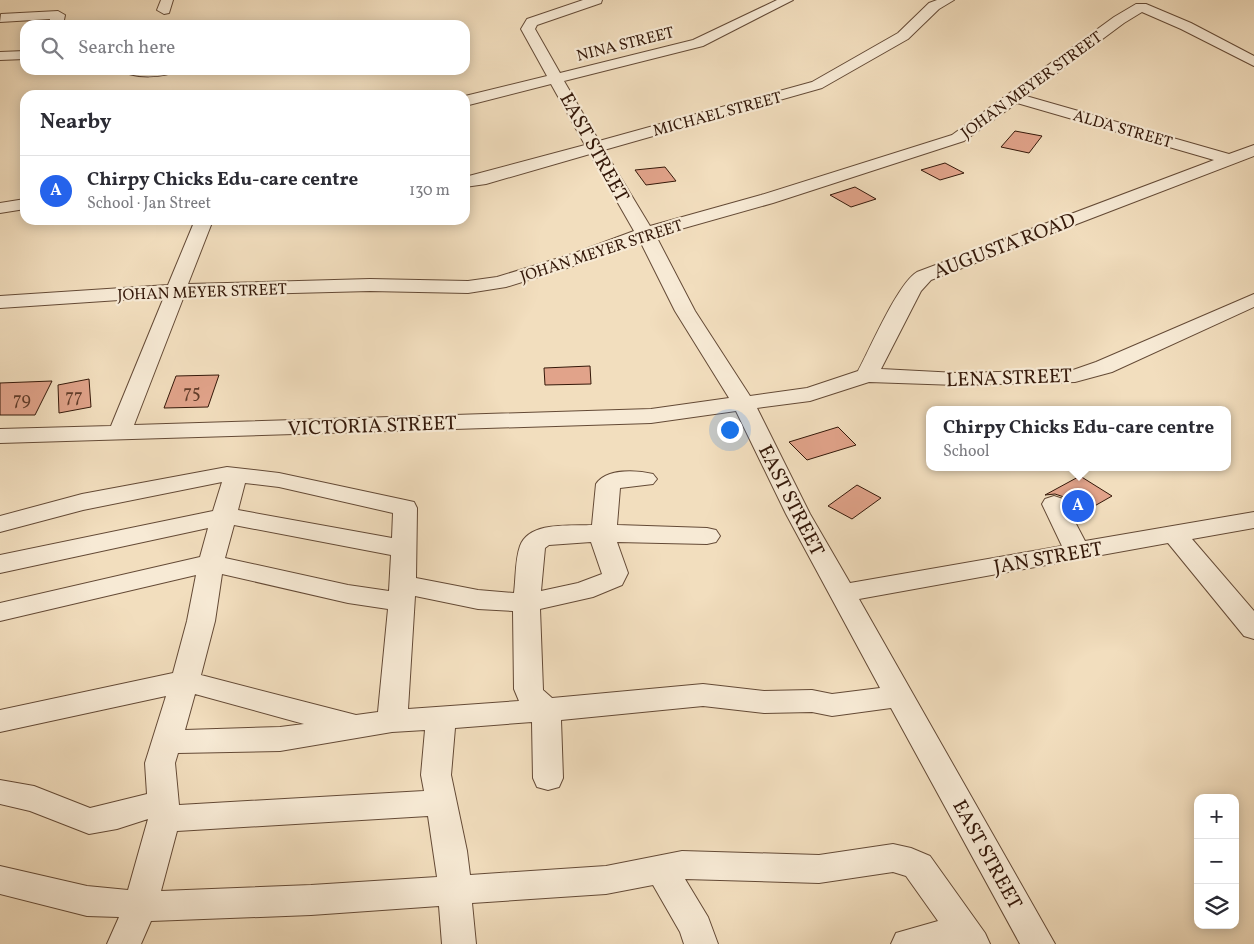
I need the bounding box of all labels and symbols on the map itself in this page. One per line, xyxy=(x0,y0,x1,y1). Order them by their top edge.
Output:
street label: NINA STREET xyxy=(574,22,677,68)
street label: JOHAN MEYER STREET xyxy=(957,27,1107,144)
street label: MICHAEL STREET xyxy=(651,87,784,143)
street label: EAST STREET xyxy=(552,88,635,208)
street label: ALDA STREET xyxy=(1070,105,1175,155)
street label: AUGUSTA ROAD xyxy=(930,207,1080,287)
street label: JOHAN MEYER STREET xyxy=(518,215,686,289)
street label: JOHAN MEYER STREET xyxy=(117,279,287,307)
street label: LENA STREET xyxy=(946,363,1073,395)
house number: 75 xyxy=(183,381,201,406)
house number: 77 xyxy=(65,385,83,410)
house number: 79 xyxy=(13,388,31,413)
street label: VICTORIA STREET xyxy=(287,410,457,444)
your location xyxy=(717,417,743,443)
street label: EAST STREET xyxy=(750,440,830,562)
pin: A xyxy=(1062,487,1094,525)
street label: JAN STREET xyxy=(992,536,1105,582)
street label: EAST STREET xyxy=(945,795,1028,915)

